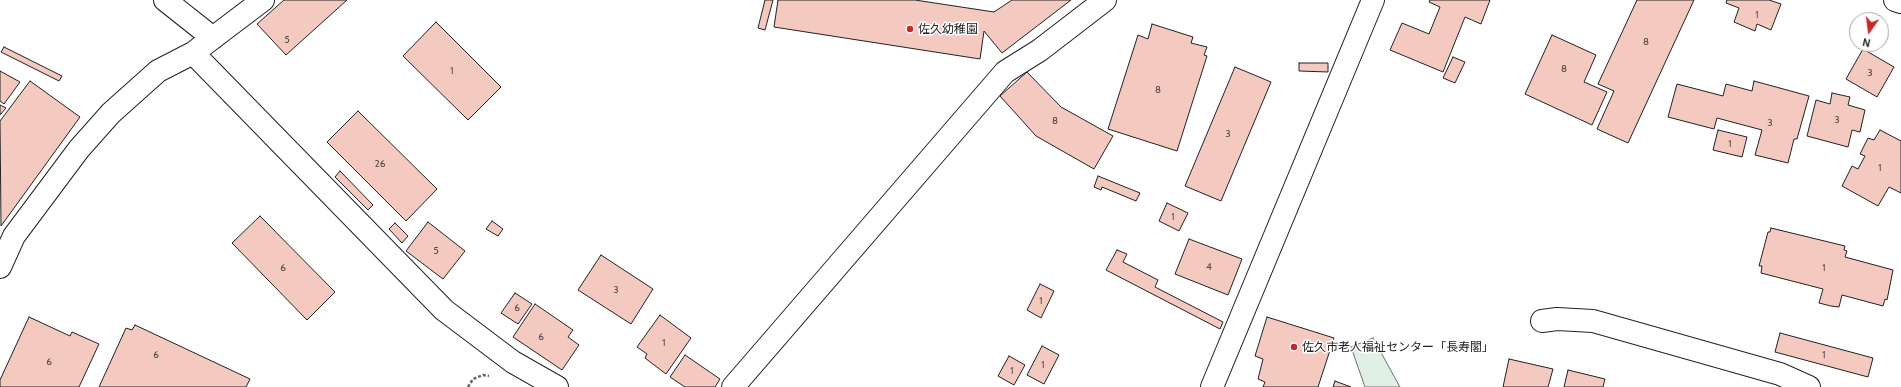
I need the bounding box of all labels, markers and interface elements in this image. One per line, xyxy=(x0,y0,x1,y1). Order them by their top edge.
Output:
house number: 1 xyxy=(1755,9,1759,21)
north arrow xyxy=(1849,12,1889,52)
place label: 佐久幼稚園 xyxy=(918,22,978,36)
marker: 佐久幼稚園 xyxy=(905,24,915,34)
house number: 5 xyxy=(284,34,290,46)
text: N xyxy=(1861,35,1872,50)
house number: 8 xyxy=(1643,36,1649,48)
house number: 8 xyxy=(1561,63,1567,75)
house number: 1 xyxy=(450,65,454,77)
house number: 3 xyxy=(1867,67,1873,79)
house number: 8 xyxy=(1155,84,1161,96)
house number: 3 xyxy=(1834,114,1840,126)
house number: 8 xyxy=(1052,115,1058,127)
house number: 3 xyxy=(1767,117,1773,129)
house number: 3 xyxy=(1225,128,1231,140)
house number: 1 xyxy=(1728,138,1732,150)
house number: 26 xyxy=(375,158,385,170)
house number: 1 xyxy=(1878,162,1882,174)
house number: 1 xyxy=(1171,211,1175,223)
house number: 5 xyxy=(433,245,439,257)
house number: 4 xyxy=(1206,261,1212,273)
house number: 6 xyxy=(280,262,286,274)
house number: 1 xyxy=(1822,262,1826,274)
house number: 3 xyxy=(613,284,619,296)
house number: 1 xyxy=(1039,295,1043,307)
house number: 6 xyxy=(514,302,520,314)
house number: 6 xyxy=(538,331,544,343)
house number: 1 xyxy=(662,337,666,349)
place label: 佐久市老人福祉センター「長寿閣」 xyxy=(1302,340,1494,354)
marker: 佐久市老人福祉センター「長寿閣」 xyxy=(1289,342,1299,352)
house number: 6 xyxy=(153,349,159,361)
house number: 1 xyxy=(1822,349,1826,361)
house number: 6 xyxy=(46,356,52,368)
house number: 1 xyxy=(1041,359,1045,371)
house number: 1 xyxy=(1010,365,1014,377)

